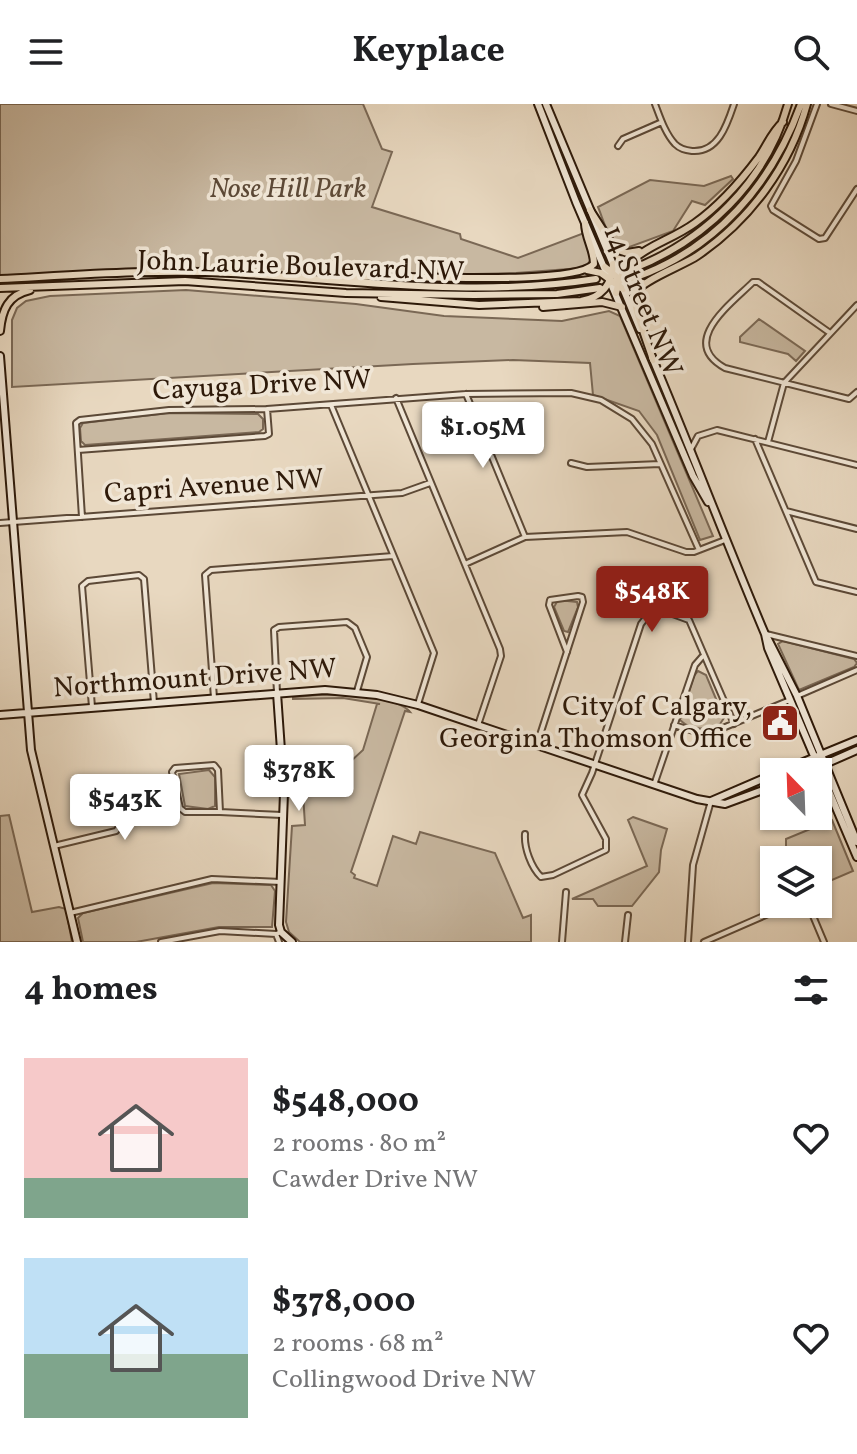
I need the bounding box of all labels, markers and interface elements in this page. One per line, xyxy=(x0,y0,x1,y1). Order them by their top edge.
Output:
text: Keyplace xyxy=(352,27,505,77)
icon: menu xyxy=(24,30,68,74)
icon: search xyxy=(789,30,833,74)
park label: Nose Hill Park xyxy=(209,170,367,209)
street label: 14 Street NW xyxy=(593,219,691,383)
street label: John Laurie Boulevard NW xyxy=(137,242,465,292)
street label: Cayuga Drive NW xyxy=(152,361,372,411)
pin: $1.05M xyxy=(418,402,548,470)
text: $1.05M xyxy=(440,410,526,446)
street label: Capri Avenue NW xyxy=(103,460,325,514)
pin: $548K xyxy=(596,566,708,634)
text: $548K xyxy=(614,574,690,610)
street label: Northmount Drive NW xyxy=(52,650,338,708)
place label: City of Calgary, Georgina Thomson Office xyxy=(439,688,752,759)
public building icon: City of Calgary, Georgina Thomson Office xyxy=(759,702,801,744)
pin: $378K xyxy=(243,745,355,813)
text: $378K xyxy=(263,753,335,789)
north arrow xyxy=(760,758,832,830)
map controls xyxy=(760,758,832,918)
pin: $543K xyxy=(69,774,181,842)
text: $543K xyxy=(88,782,162,818)
button: layers xyxy=(760,846,832,918)
text: 4 homes xyxy=(24,967,158,1014)
icon: filters xyxy=(789,968,833,1012)
text: $548,000 xyxy=(272,1079,419,1126)
icon: home xyxy=(88,1090,184,1186)
icon: heart xyxy=(789,1116,833,1160)
text: 2 rooms · 80 m² xyxy=(272,1126,446,1162)
text: Cawder Drive NW xyxy=(272,1162,478,1198)
text: $378,000 xyxy=(272,1279,415,1326)
icon: home xyxy=(88,1290,184,1386)
icon: heart xyxy=(789,1316,833,1360)
text: 2 rooms · 68 m² xyxy=(272,1326,444,1362)
text: Collingwood Drive NW xyxy=(272,1362,536,1398)

